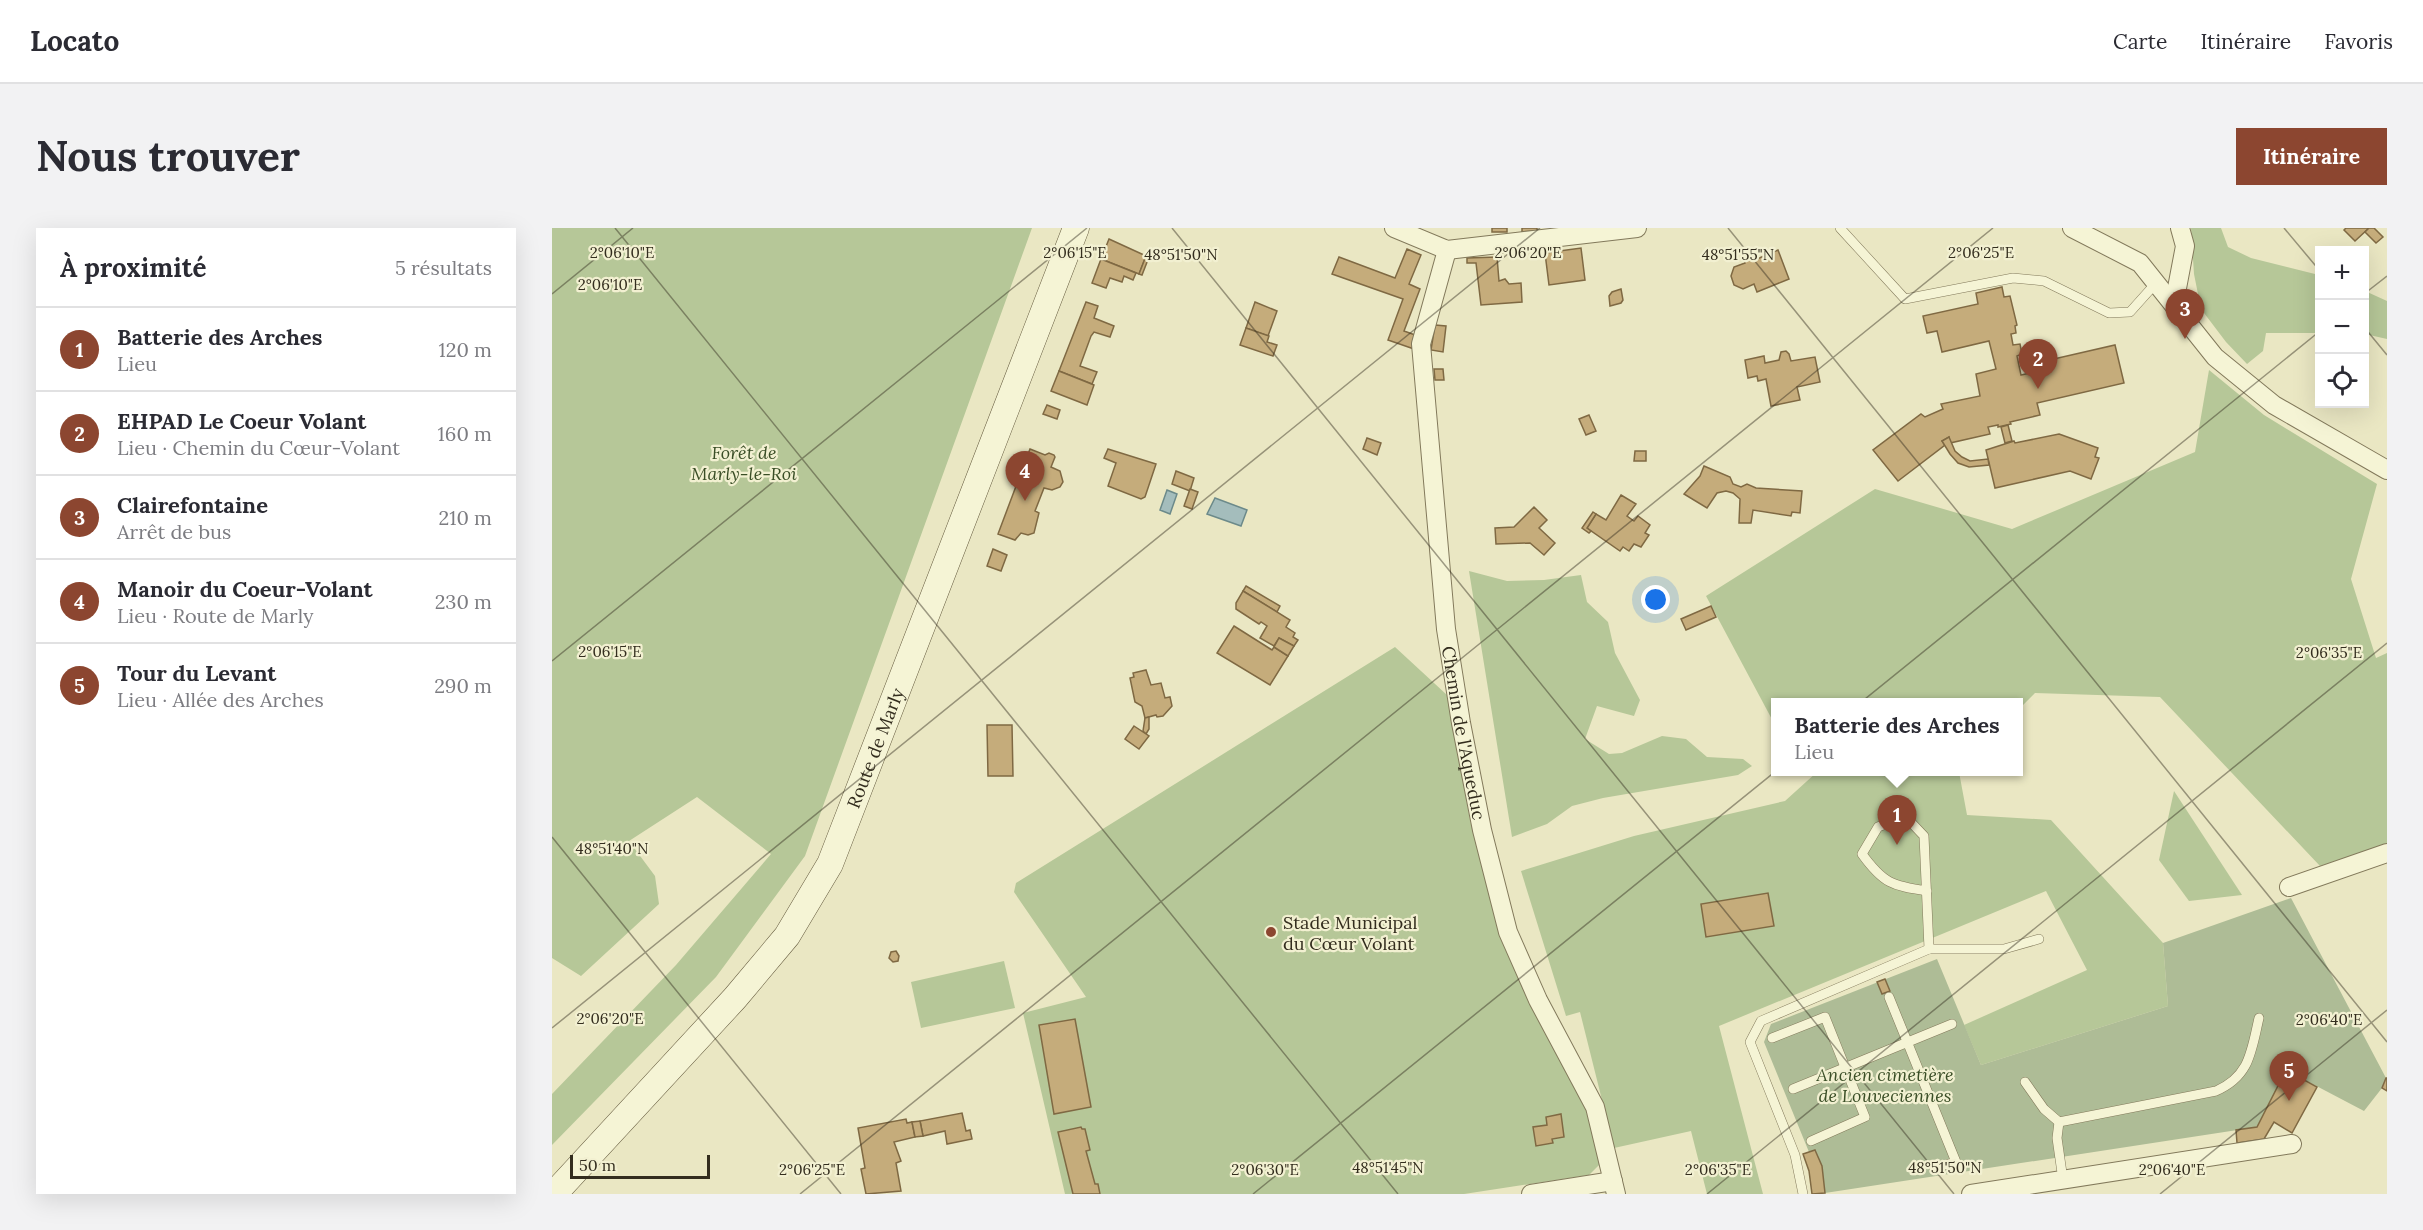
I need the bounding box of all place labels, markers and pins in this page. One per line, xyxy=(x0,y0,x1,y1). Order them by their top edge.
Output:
pin: 3 xyxy=(2166,290,2204,339)
pin: 2 xyxy=(2018,340,2058,389)
pin: 4 xyxy=(1006,452,1044,501)
pin: 1 xyxy=(1878,796,1916,845)
place label: Stade Municipal du Cœur Volant xyxy=(1283,911,1418,955)
marker: Stade Municipal du Cœur Volant xyxy=(1264,925,1278,939)
pin: 5 xyxy=(2270,1052,2308,1101)

